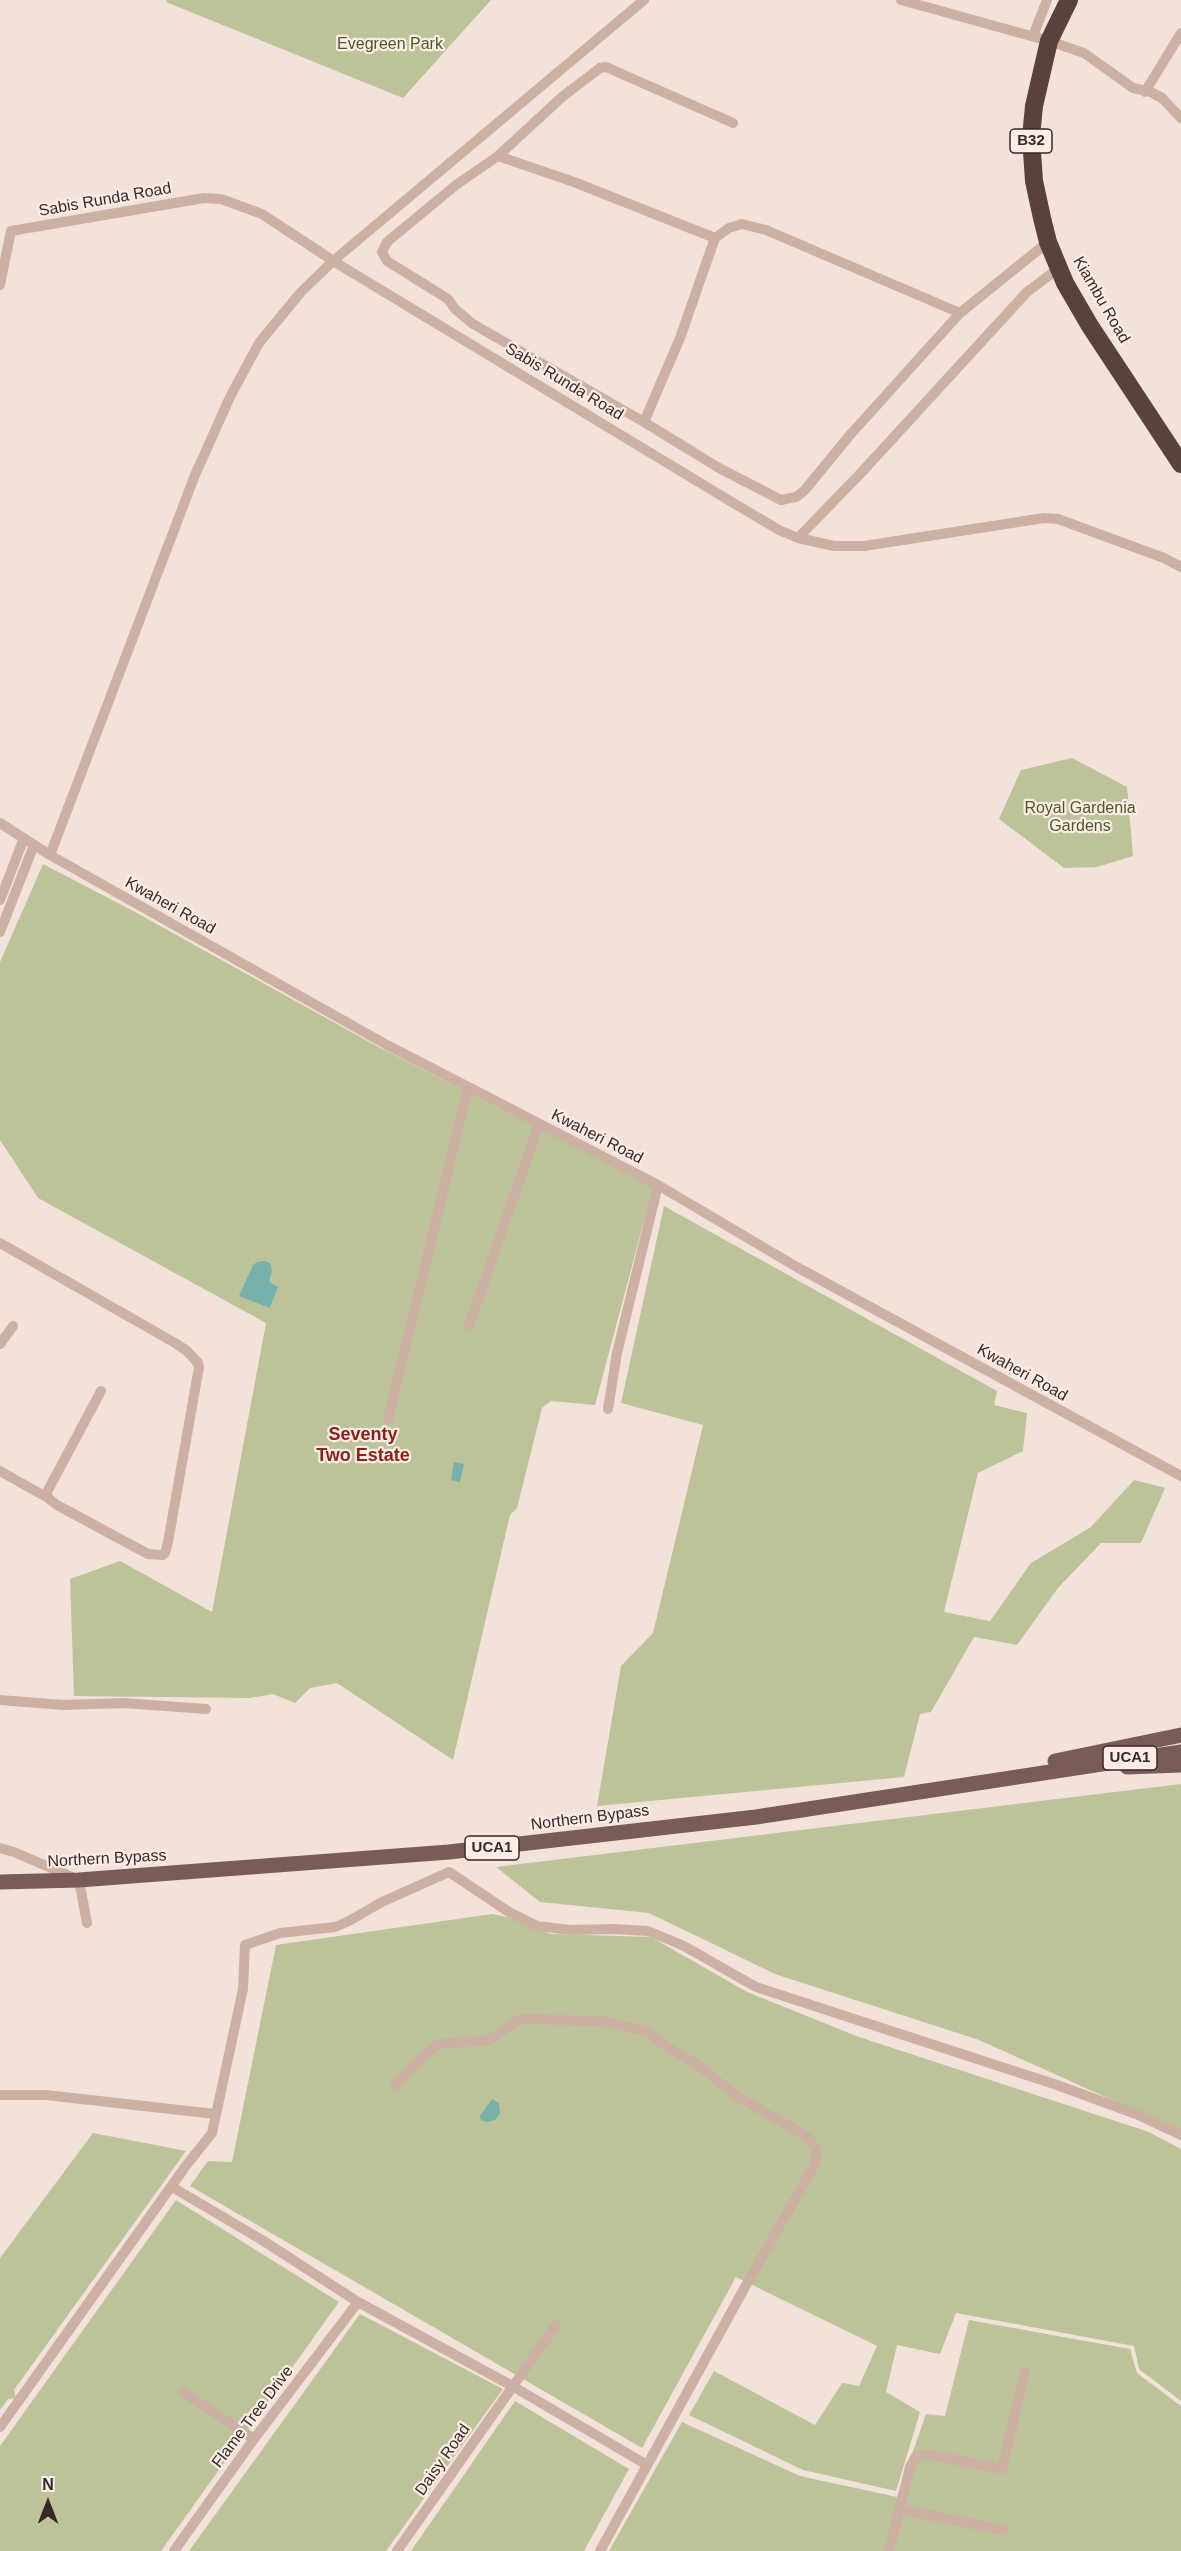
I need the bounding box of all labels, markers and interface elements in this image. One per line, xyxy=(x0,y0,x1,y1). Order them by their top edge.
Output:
park label: Evegreen Park xyxy=(337,35,443,55)
road number: B32 xyxy=(1010,129,1052,153)
street label: Sabis Runda Road xyxy=(37,179,173,221)
street label: Kiambu Road xyxy=(1068,253,1134,347)
street label: Sabis Runda Road xyxy=(501,339,627,425)
park label: Royal Gardenia Gardens xyxy=(1024,799,1136,837)
street label: Kwaheri Road xyxy=(121,873,219,939)
street label: Kwaheri Road xyxy=(548,1106,646,1168)
street label: Kwaheri Road xyxy=(973,1340,1071,1406)
district label: Seventy Two Estate xyxy=(316,1424,410,1466)
road number: UCA1 xyxy=(1103,1746,1157,1770)
street label: Northern Bypass xyxy=(530,1801,650,1835)
road number: UCA1 xyxy=(465,1836,519,1860)
street label: Northern Bypass xyxy=(47,1846,167,1872)
street label: Flame Tree Drive xyxy=(208,2362,298,2472)
street label: Daisy Road xyxy=(411,2421,475,2499)
north arrow xyxy=(18,2473,78,2533)
text: N xyxy=(42,2476,54,2493)

